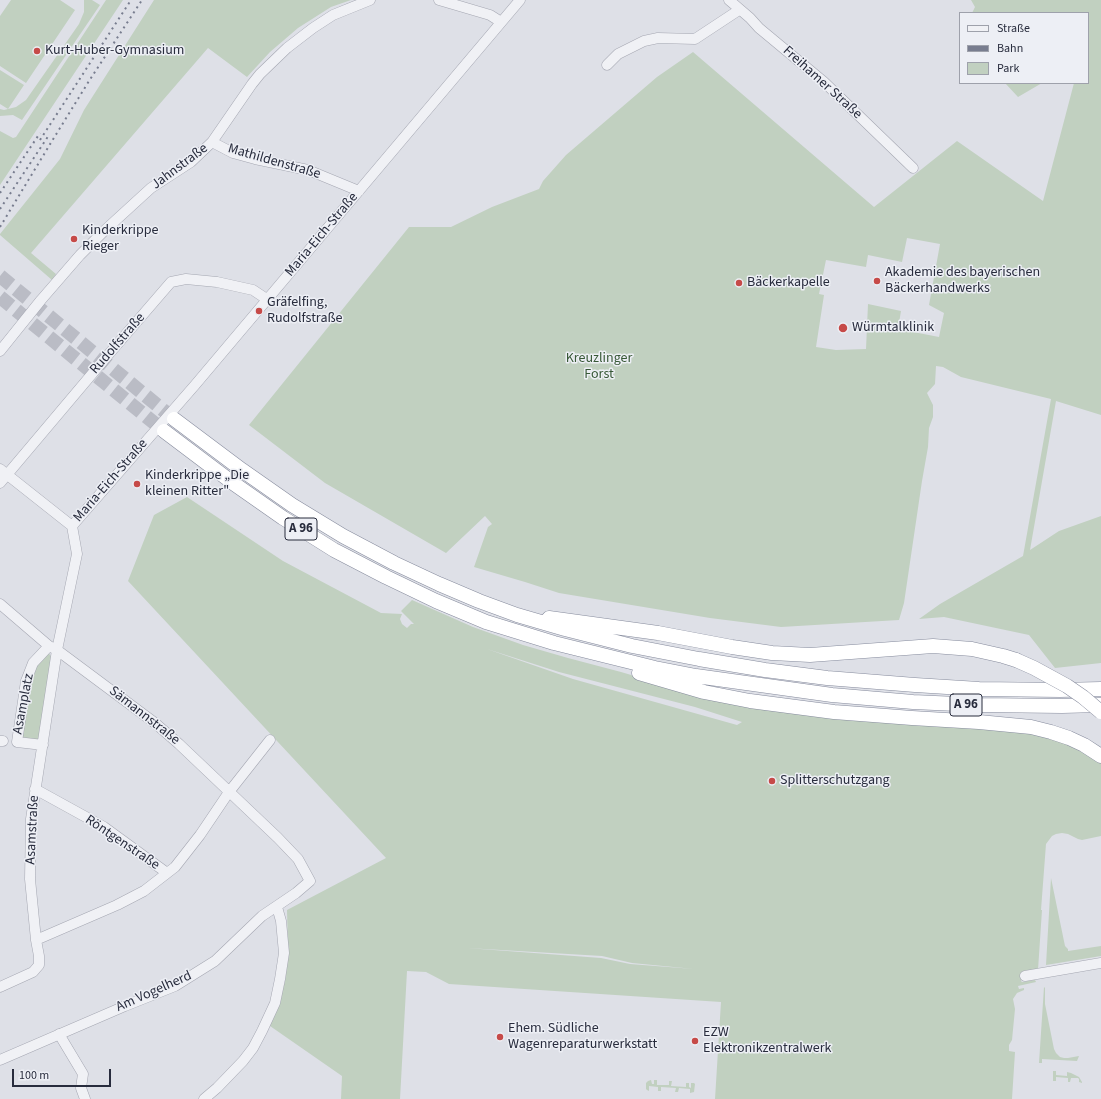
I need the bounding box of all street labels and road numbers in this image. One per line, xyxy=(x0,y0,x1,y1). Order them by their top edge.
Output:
street label: Freihamer Straße xyxy=(779,43,865,123)
street label: Jahnstraße xyxy=(149,140,211,194)
street label: Mathildenstraße xyxy=(226,141,322,183)
street label: Maria-Eich-Straße xyxy=(282,190,362,280)
street label: Rudolfstraße xyxy=(87,310,149,378)
street label: Maria-Eich-Straße xyxy=(70,436,152,526)
road number: A 96 xyxy=(285,518,317,540)
street label: Asamplatz xyxy=(10,672,38,736)
street label: Sämannstraße xyxy=(105,683,183,749)
road number: A 96 xyxy=(950,694,982,716)
street label: Asamstraße xyxy=(23,795,43,865)
street label: Röntgenstraße xyxy=(82,812,162,874)
street label: Am Vogelherd xyxy=(114,968,194,1016)

